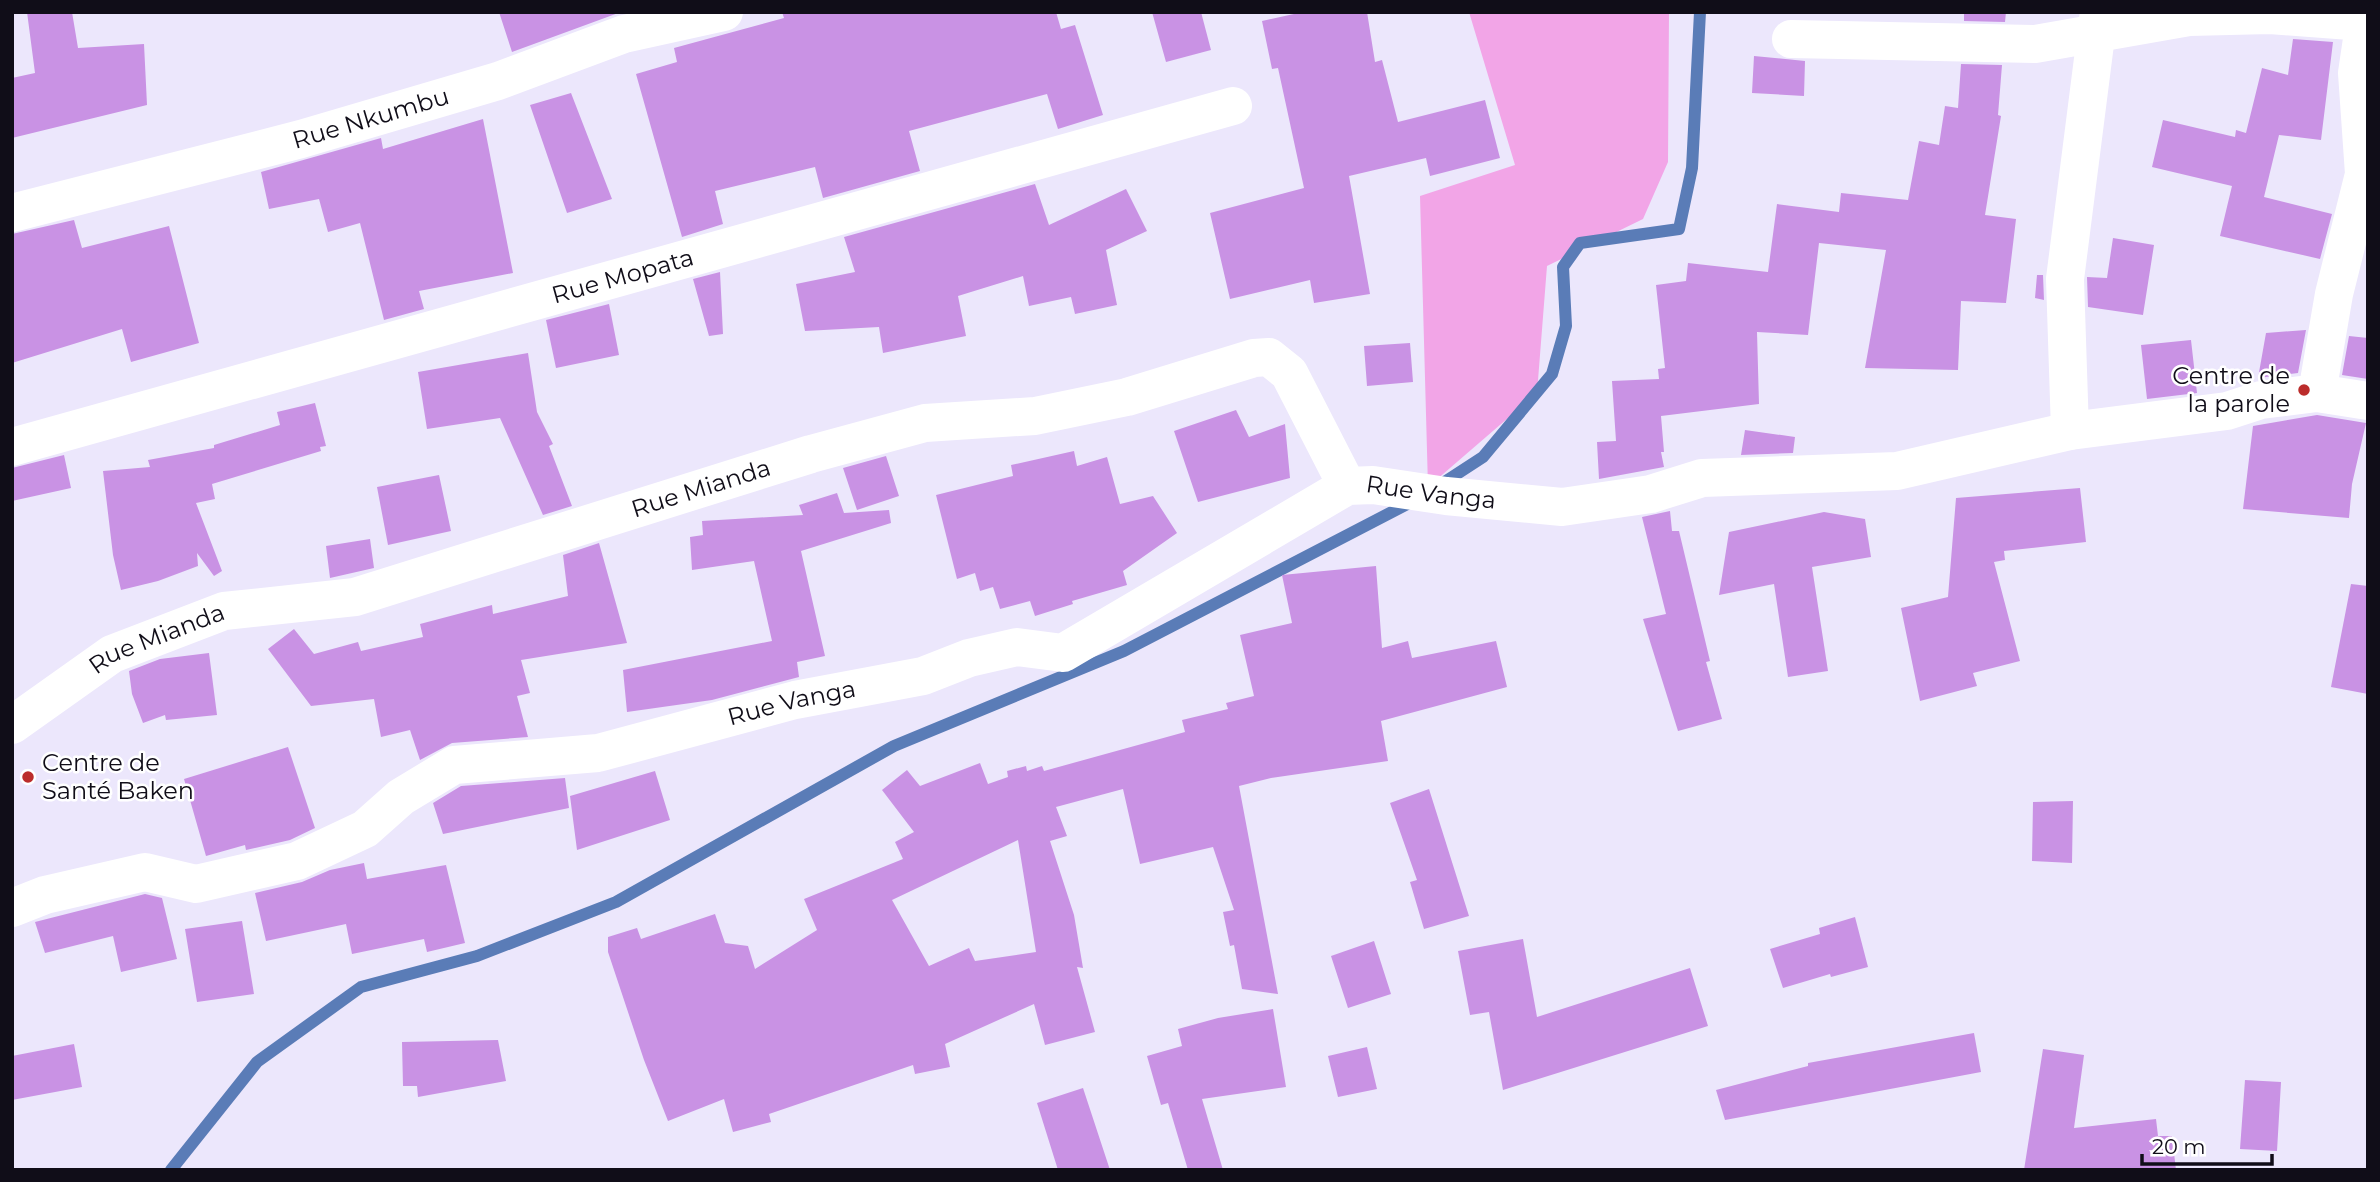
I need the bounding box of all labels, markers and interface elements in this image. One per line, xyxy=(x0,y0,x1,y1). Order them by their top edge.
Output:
street label: Rue Nkumbu xyxy=(289,81,452,155)
street label: Rue Mopata xyxy=(548,242,697,310)
place label: Centre de la parole xyxy=(2172,361,2290,418)
marker: Centre de la parole xyxy=(2296,382,2312,398)
street label: Rue Mianda xyxy=(628,453,774,523)
street label: Rue Vanga xyxy=(1364,469,1497,515)
street label: Rue Mianda xyxy=(83,597,229,680)
street label: Rue Vanga xyxy=(724,674,858,731)
place label: Centre de Santé Baken xyxy=(42,748,194,805)
marker: Centre de Santé Baken xyxy=(20,769,36,785)
scale bar xyxy=(2142,1122,2272,1166)
text: 20 m xyxy=(2152,1134,2206,1159)

